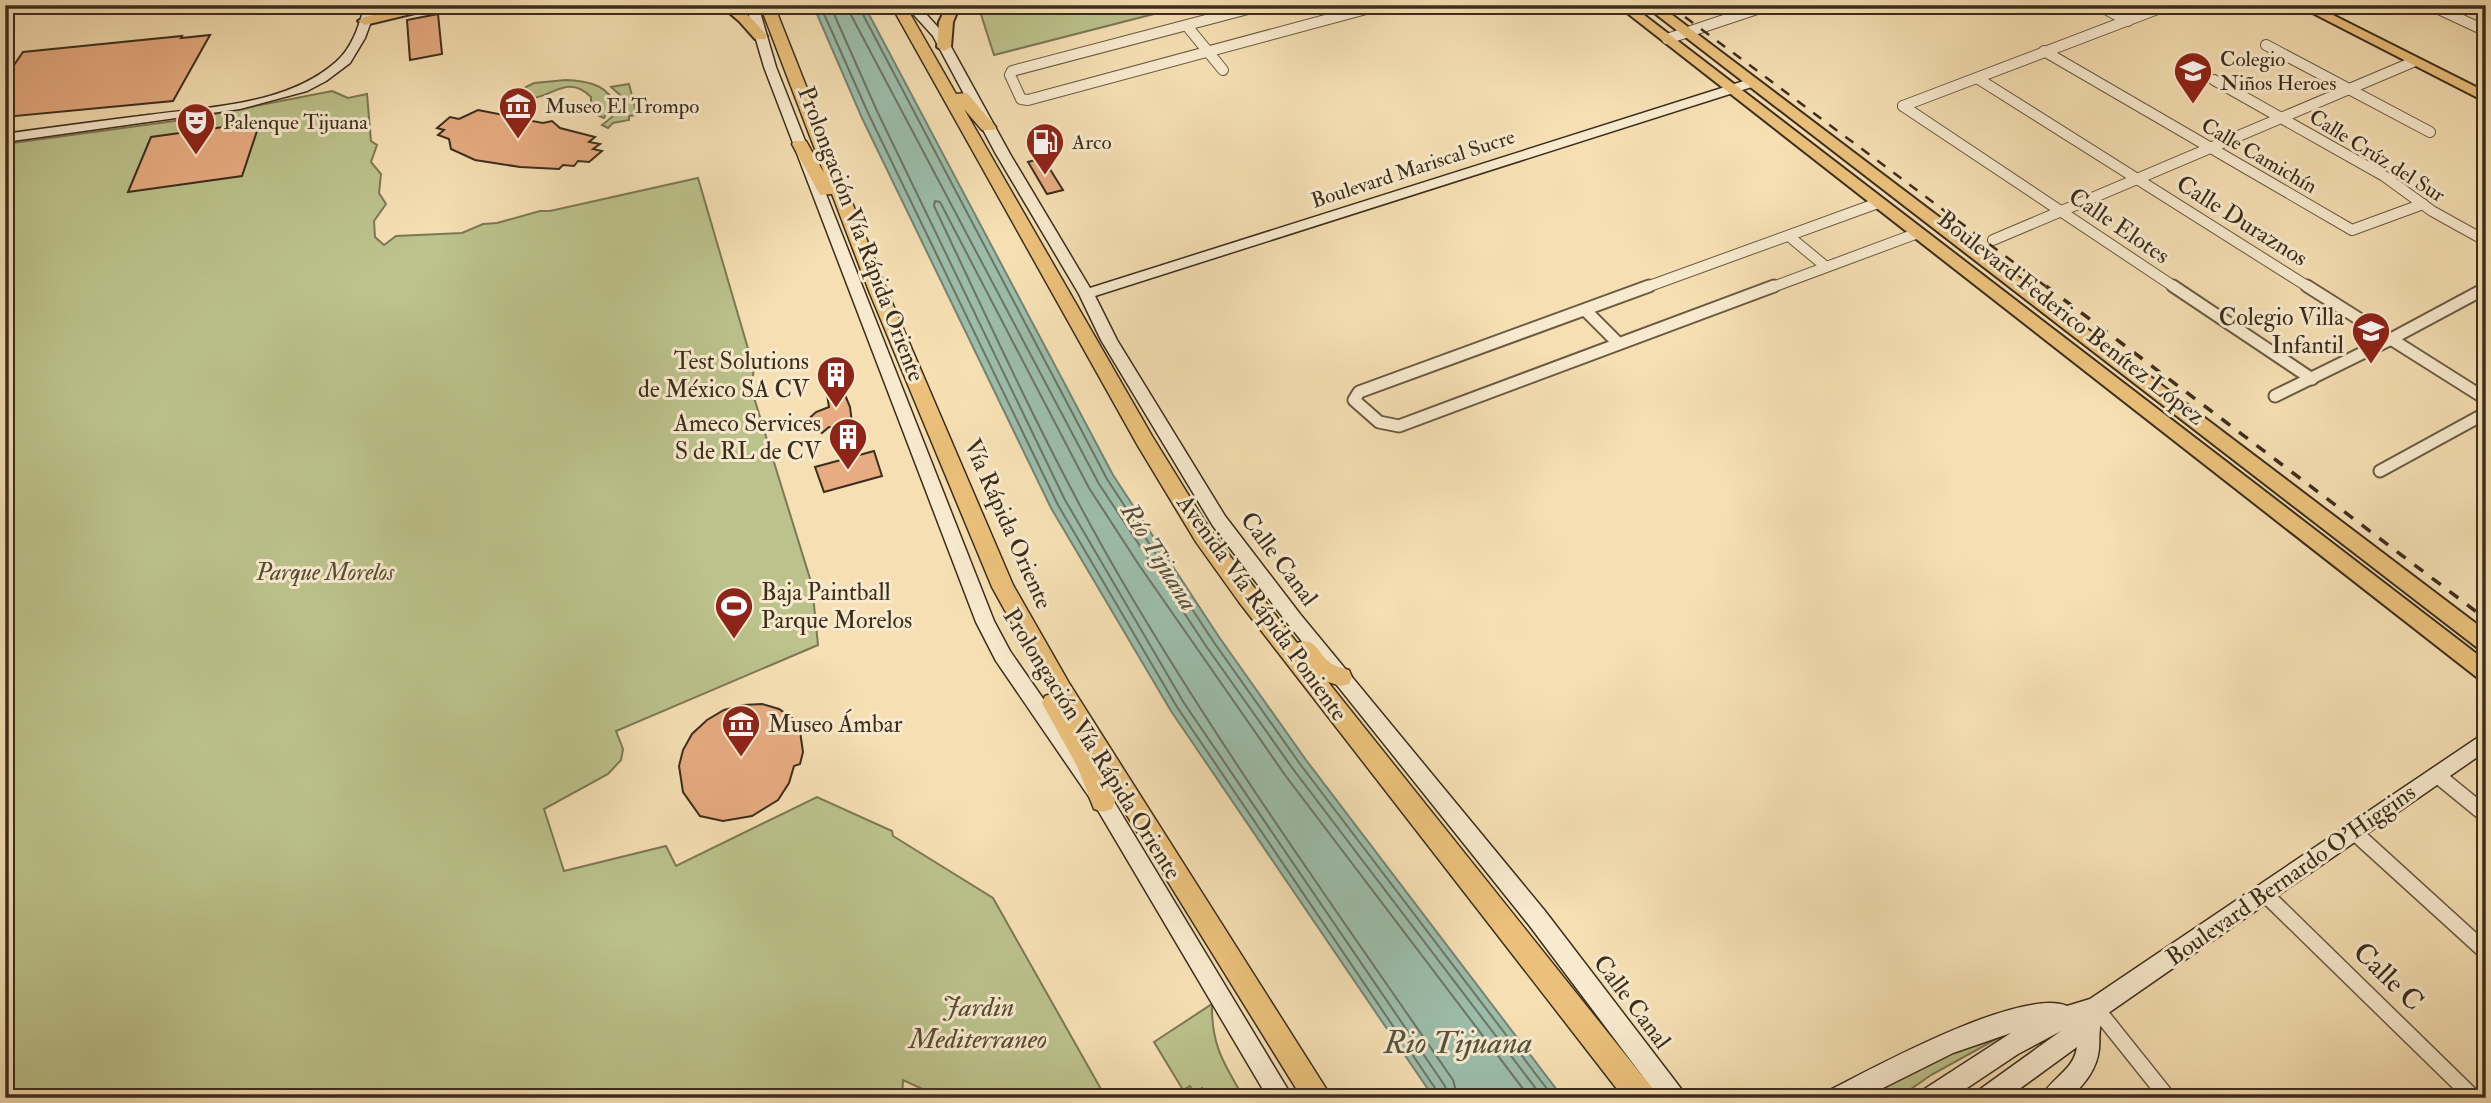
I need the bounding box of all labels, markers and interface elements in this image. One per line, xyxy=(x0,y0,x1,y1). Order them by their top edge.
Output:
place label: Colegio Niños Heroes xyxy=(2220,46,2336,97)
school or university icon: Colegio Niños Heroes xyxy=(2172,50,2214,105)
street label: Prolongación Vía Rápida Oriente xyxy=(790,82,932,386)
museum icon: Museo El Trompo xyxy=(497,85,539,140)
place label: Museo El Trompo xyxy=(545,93,699,120)
theatre icon: Palenque Tijuana xyxy=(175,101,217,156)
street label: Calle Crúz del Sur xyxy=(2304,103,2450,209)
place label: Palenque Tijuana xyxy=(223,109,368,136)
street label: Calle Camichín xyxy=(2196,112,2322,200)
fuel station icon: Arco xyxy=(1024,121,1066,176)
street label: Boulevard Mariscal Sucre xyxy=(1308,123,1519,215)
place label: Arco xyxy=(1071,129,1112,156)
street label: Calle Duraznos xyxy=(2171,168,2313,274)
street label: Calle Elotes xyxy=(2062,181,2176,271)
street label: Boulevard Federico Benítez López xyxy=(1931,204,2211,432)
place label: Colegio Villa Infantil xyxy=(2219,302,2345,361)
school or university icon: Colegio Villa Infantil xyxy=(2350,310,2392,365)
place label: Test Solutions de México SA CV xyxy=(638,346,810,405)
building icon: Test Solutions de México SA CV xyxy=(815,354,857,409)
place label: Ameco Services S de RL de CV xyxy=(673,408,822,467)
building icon: Ameco Services S de RL de CV xyxy=(827,416,869,471)
street label: Vía Rápida Oriente xyxy=(957,434,1059,614)
street label: Avenida Vía Rápida Poniente xyxy=(1169,488,1355,727)
water label: Río Tijuana xyxy=(1113,496,1205,617)
street label: Calle Canal xyxy=(1233,506,1325,612)
park label: Parque Morelos xyxy=(255,557,394,588)
place label: Baja Paintball Parque Morelos xyxy=(761,577,912,636)
sports icon: Baja Paintball Parque Morelos xyxy=(713,585,755,640)
street label: Prolongación Vía Rápida Oriente xyxy=(996,603,1188,885)
museum icon: Museo Ámbar xyxy=(720,703,762,758)
place label: Museo Ámbar xyxy=(768,708,903,740)
street label: Boulevard Bernardo O'Higgins xyxy=(2160,777,2422,973)
street label: Calle C xyxy=(2346,935,2430,1019)
street label: Calle Canal xyxy=(1586,949,1678,1055)
park label: Jardin Mediterraneo xyxy=(907,990,1047,1057)
water label: Rio Tijuana xyxy=(1383,1023,1532,1063)

